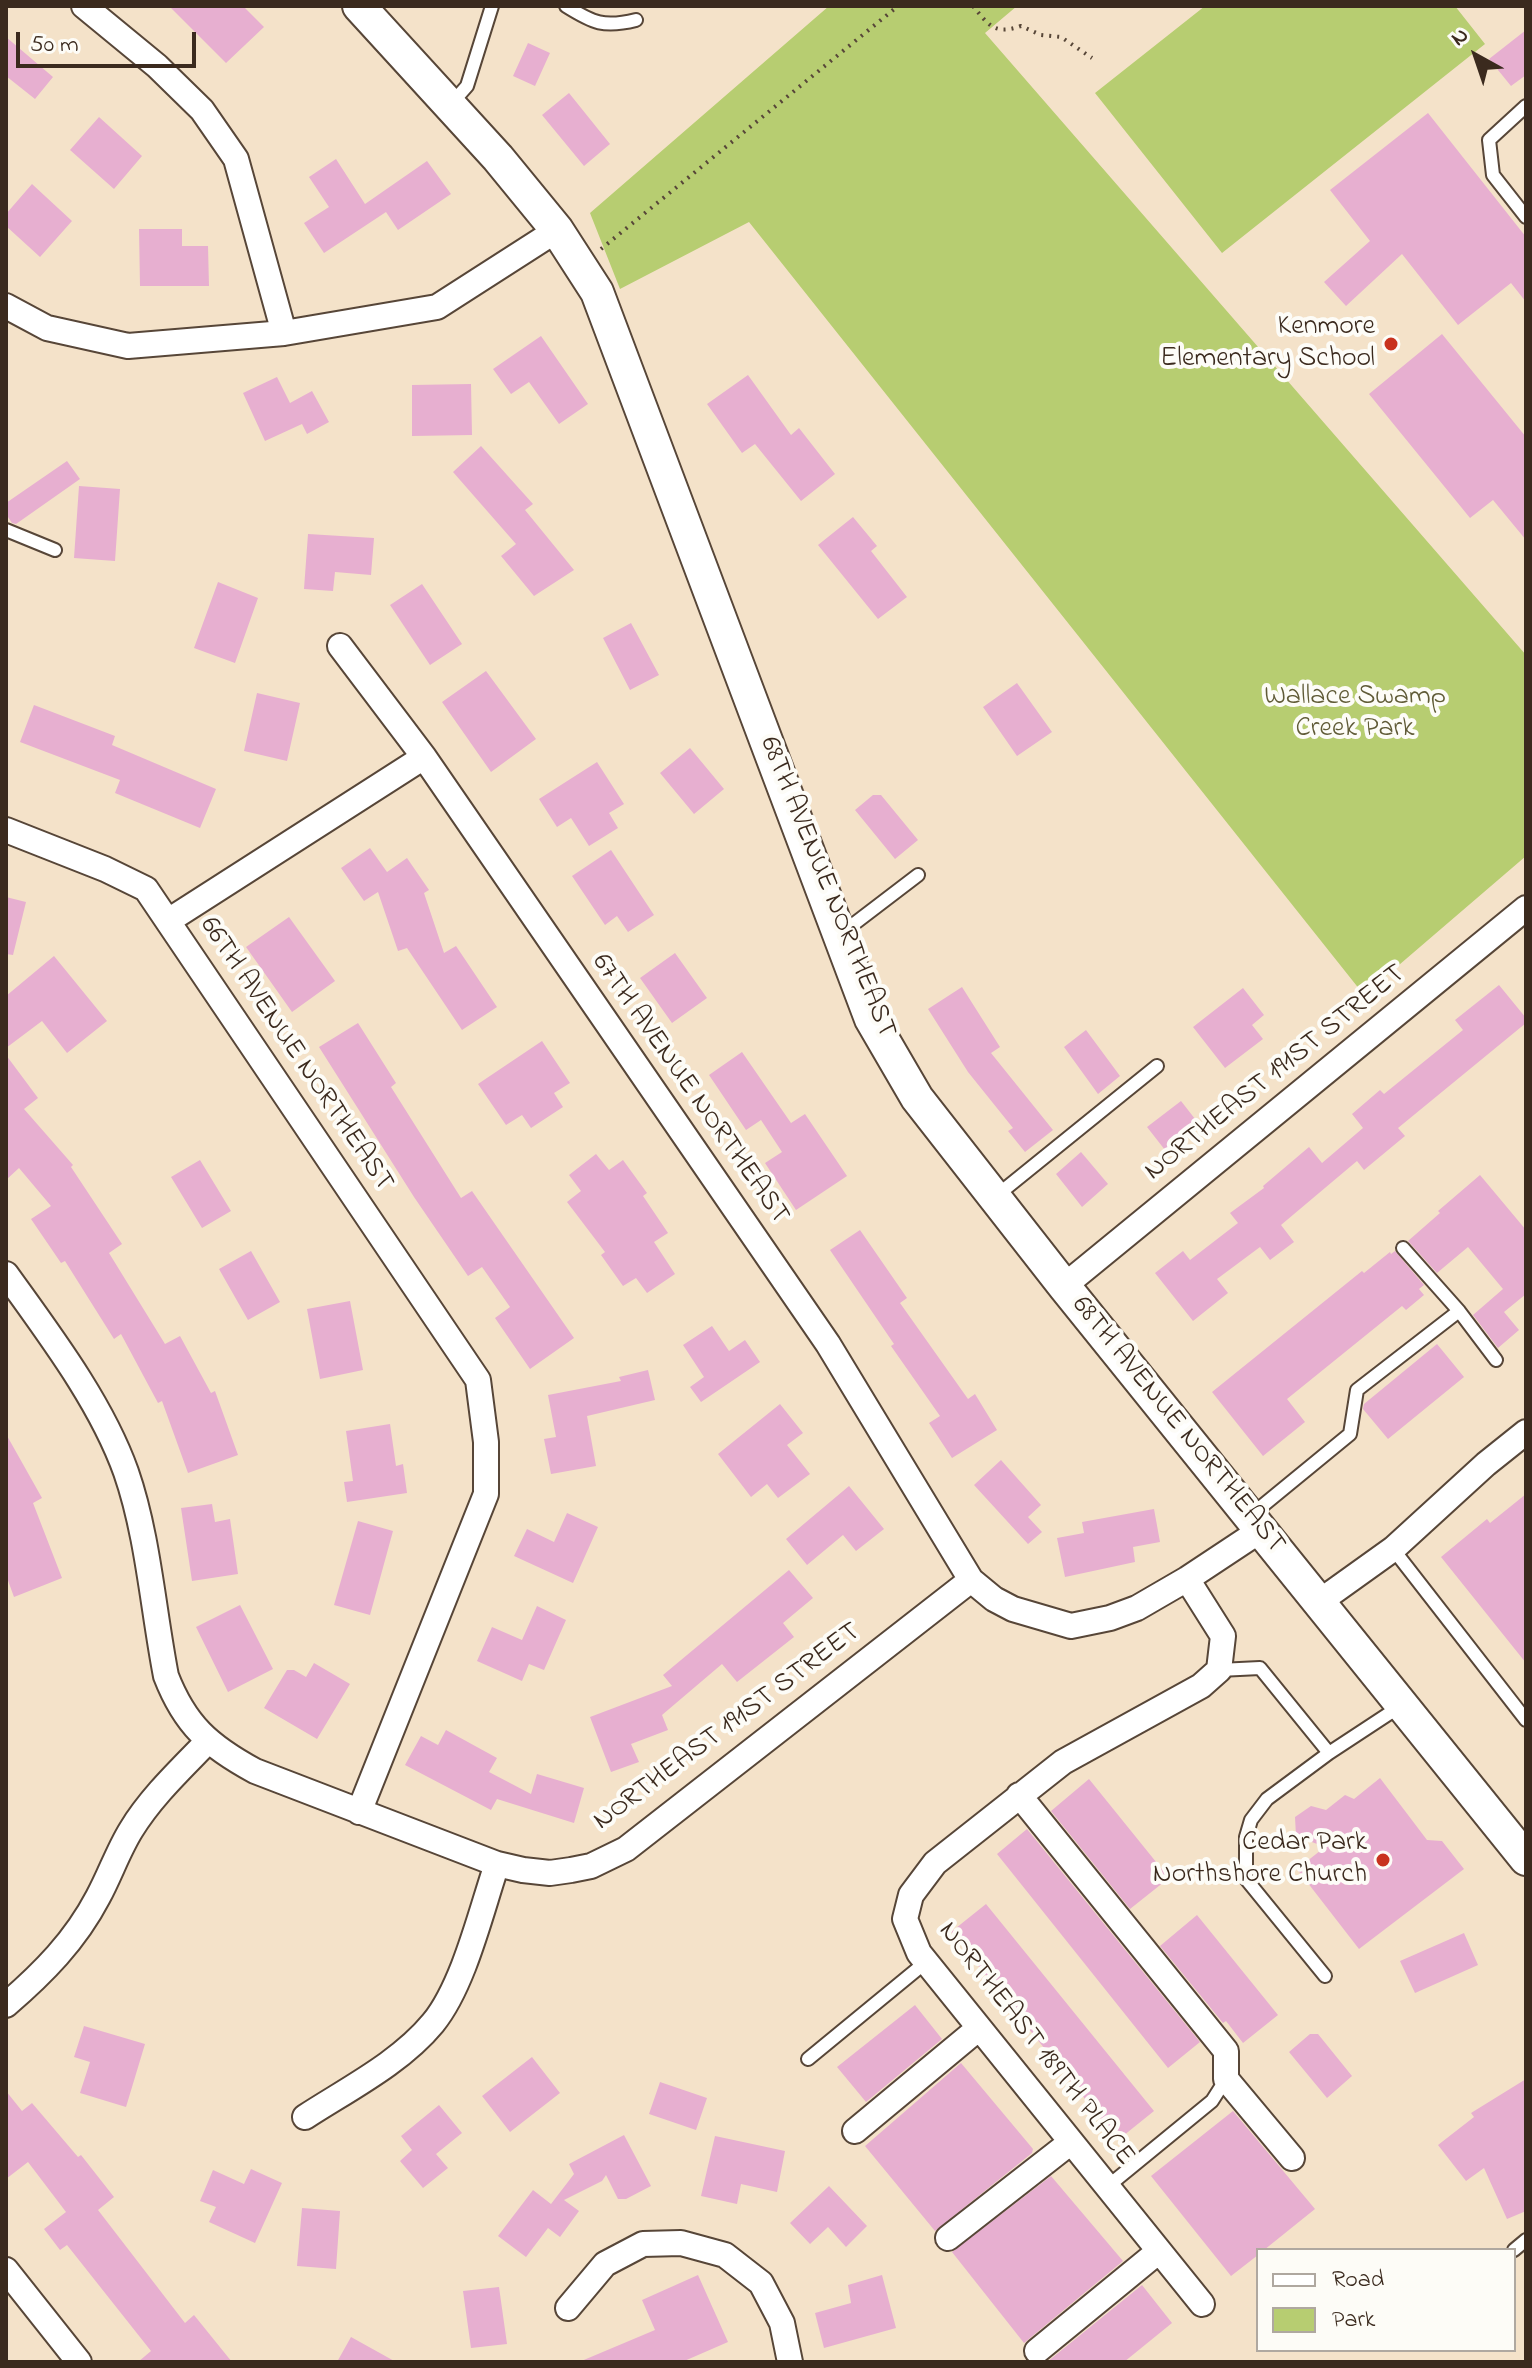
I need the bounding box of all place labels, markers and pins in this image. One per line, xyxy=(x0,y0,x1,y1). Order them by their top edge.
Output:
place label: Kenmore Elementary School xyxy=(1160,311,1375,377)
marker: Kenmore Elementary School xyxy=(1382,335,1400,353)
place label: Cedar Park Northshore Church xyxy=(1153,1827,1367,1893)
marker: Cedar Park Northshore Church xyxy=(1374,1851,1392,1869)

